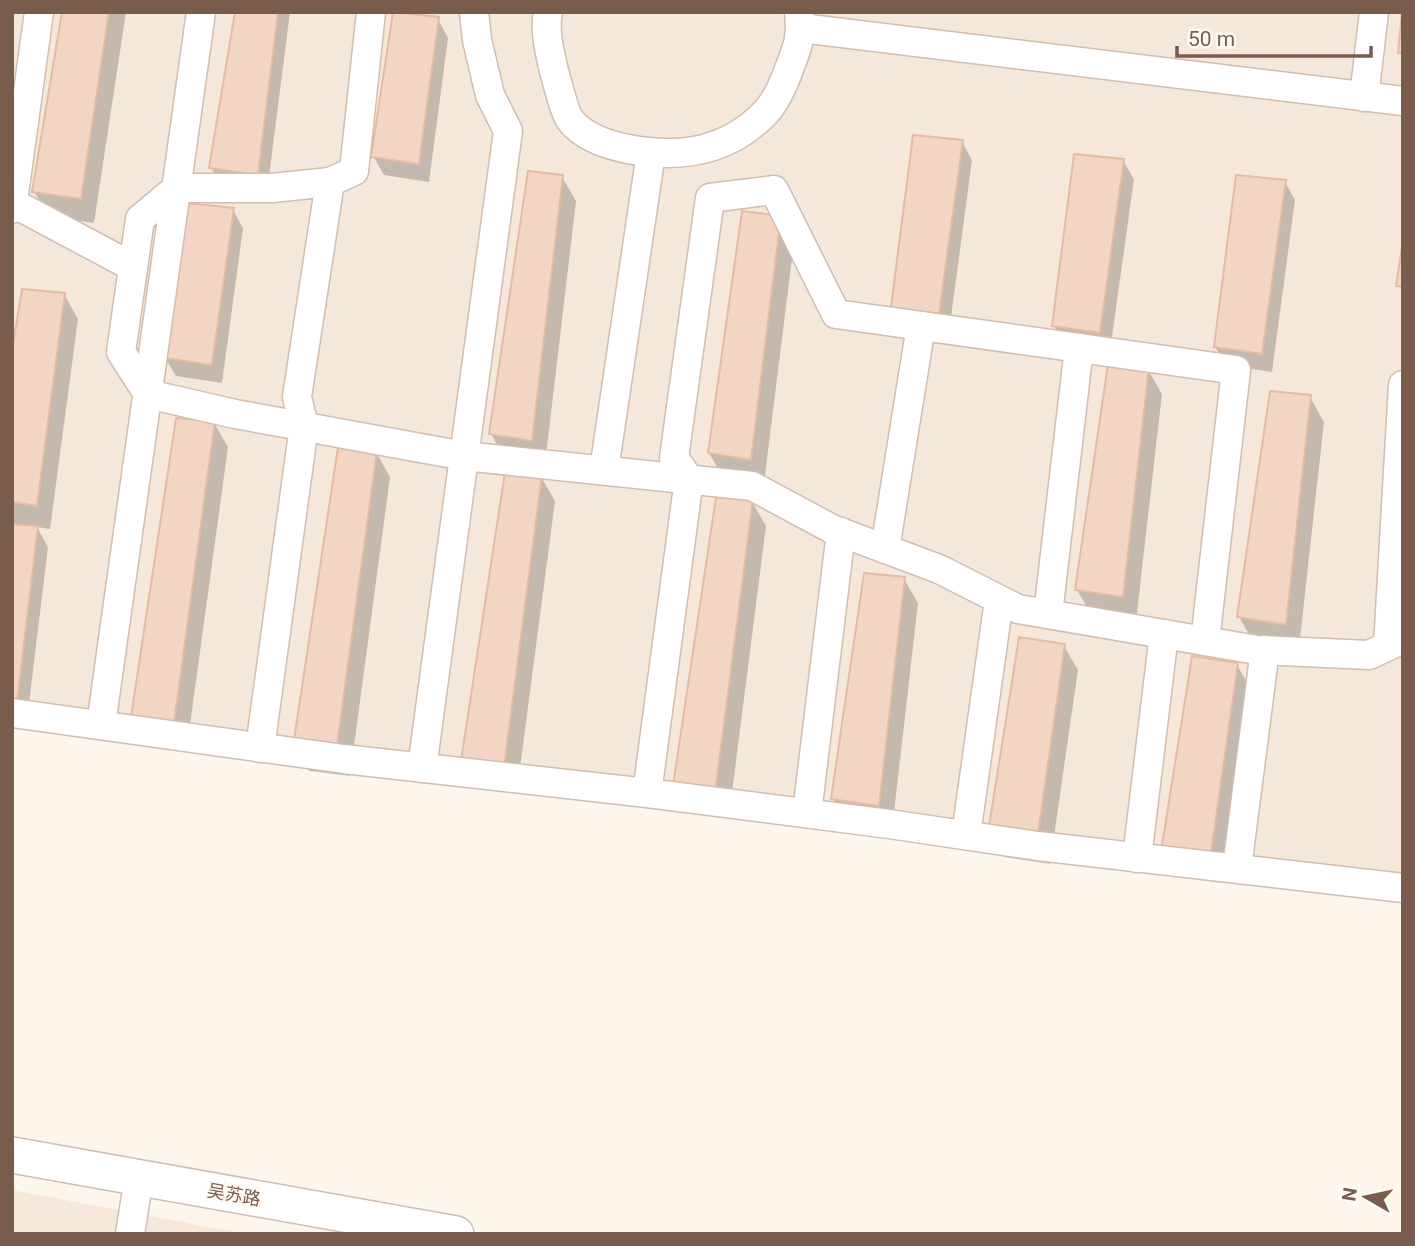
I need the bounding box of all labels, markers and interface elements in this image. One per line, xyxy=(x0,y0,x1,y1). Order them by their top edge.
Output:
scale bar xyxy=(1177,14,1371,58)
text: 50 m xyxy=(1188,27,1235,51)
north arrow xyxy=(1331,1162,1401,1232)
street label: 吴苏路 xyxy=(206,1179,262,1210)
text: N xyxy=(1337,1186,1362,1203)

